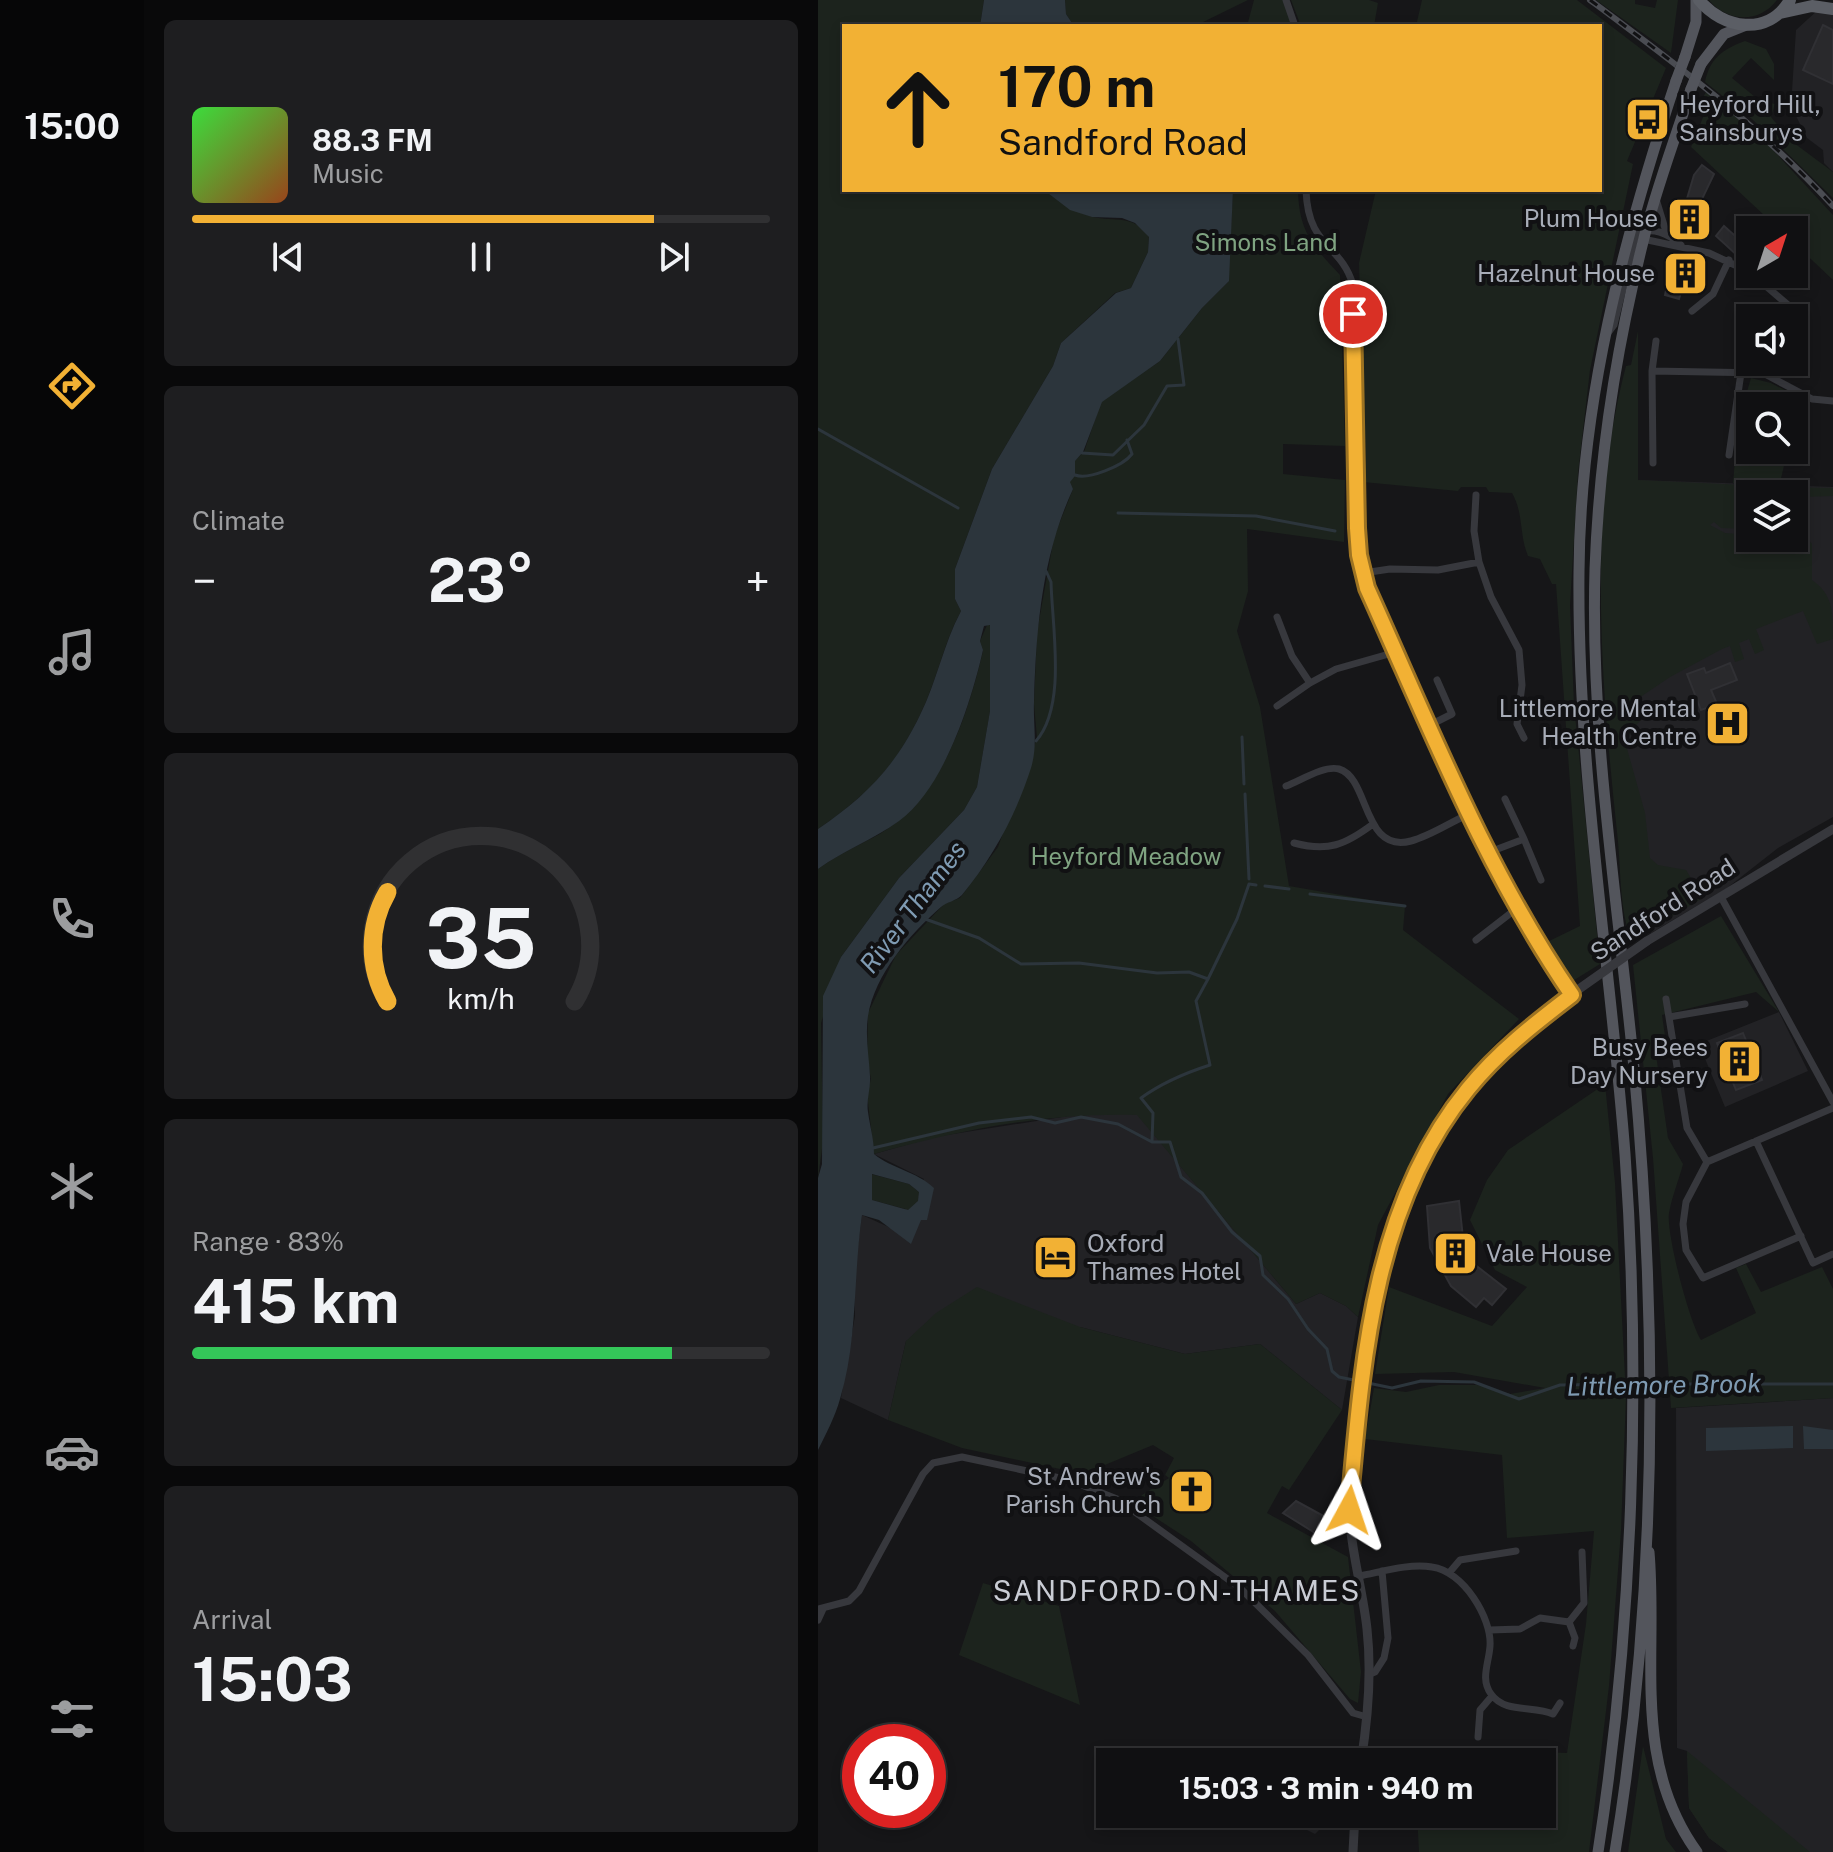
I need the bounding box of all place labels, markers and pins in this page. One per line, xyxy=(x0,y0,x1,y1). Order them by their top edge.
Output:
place label: Heyford Hill, Sainsburys xyxy=(1679,90,1821,146)
bus stop icon: Heyford Hill, Sainsburys xyxy=(1624,95,1672,143)
building icon: Plum House xyxy=(1665,195,1713,243)
place label: Plum House xyxy=(1524,204,1658,232)
building icon: Hazelnut House xyxy=(1662,250,1710,298)
place label: Hazelnut House xyxy=(1477,259,1655,287)
pin xyxy=(1319,280,1387,348)
place label: Littlemore Mental Health Centre xyxy=(1499,694,1697,750)
hospital icon: Littlemore Mental Health Centre xyxy=(1704,699,1752,747)
place label: Busy Bees Day Nursery xyxy=(1570,1033,1708,1089)
building icon: Busy Bees Day Nursery xyxy=(1715,1038,1763,1086)
place label: Oxford Thames Hotel xyxy=(1087,1229,1242,1285)
building icon: Vale House xyxy=(1431,1230,1479,1278)
hotel icon: Oxford Thames Hotel xyxy=(1032,1234,1080,1282)
place label: Vale House xyxy=(1486,1239,1612,1267)
place label: St Andrew's Parish Church xyxy=(1005,1462,1161,1518)
church icon: St Andrew's Parish Church xyxy=(1168,1467,1216,1515)

